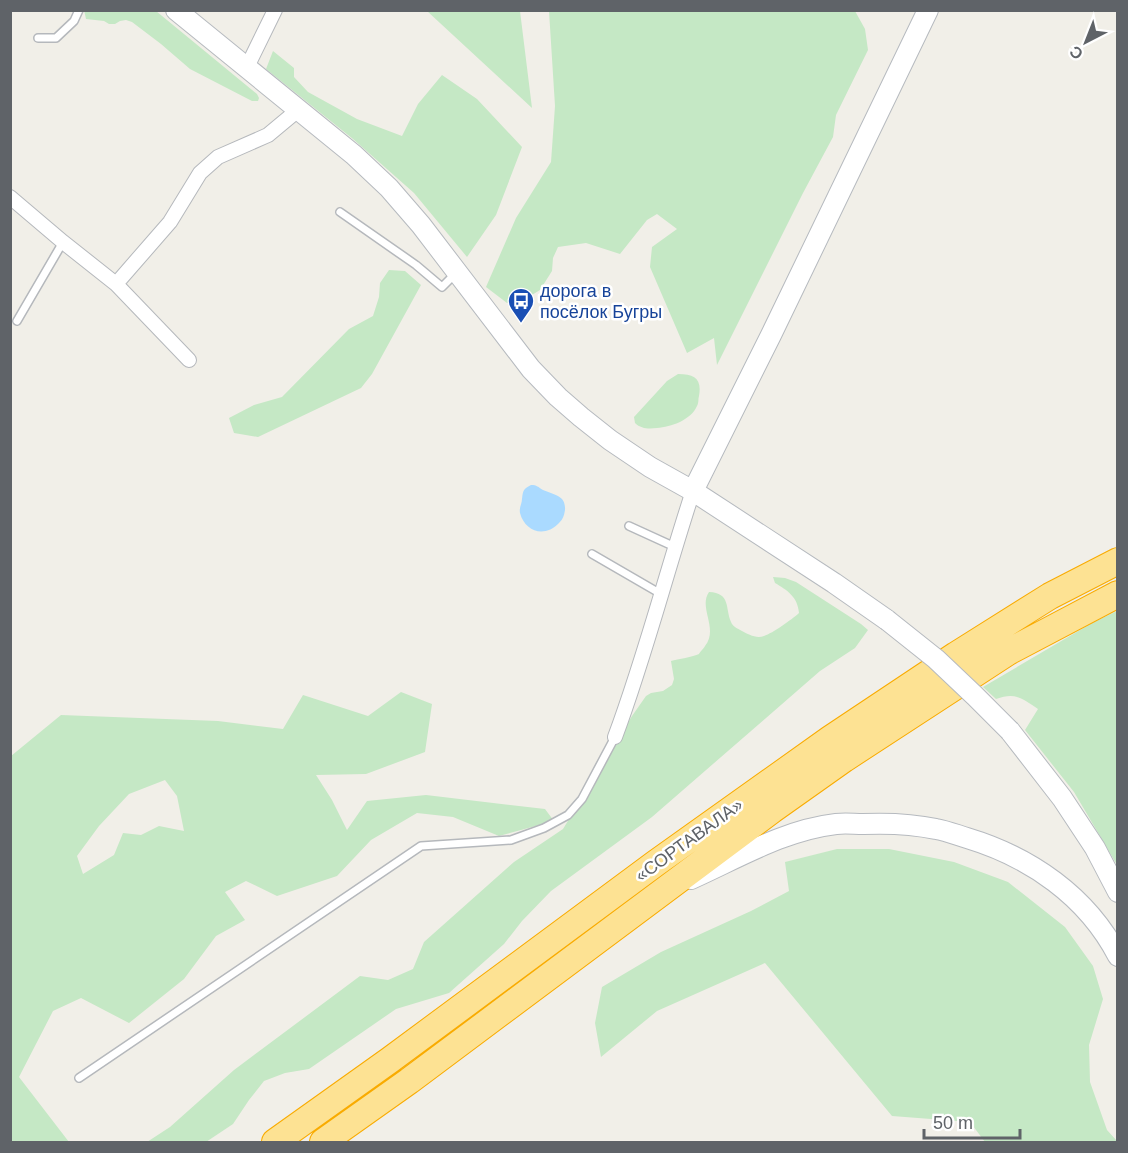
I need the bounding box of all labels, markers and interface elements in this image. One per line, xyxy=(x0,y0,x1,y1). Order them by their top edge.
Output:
north arrow xyxy=(1056,12,1116,72)
text: С xyxy=(1066,42,1086,63)
place label: дорога в посёлок Бугры xyxy=(540,281,662,322)
bus stop icon: дорога в посёлок Бугры xyxy=(506,286,536,324)
street label: «СОРТАВАЛА» xyxy=(631,794,747,886)
scale bar xyxy=(924,1102,1020,1140)
text: 50 m xyxy=(933,1113,973,1133)

